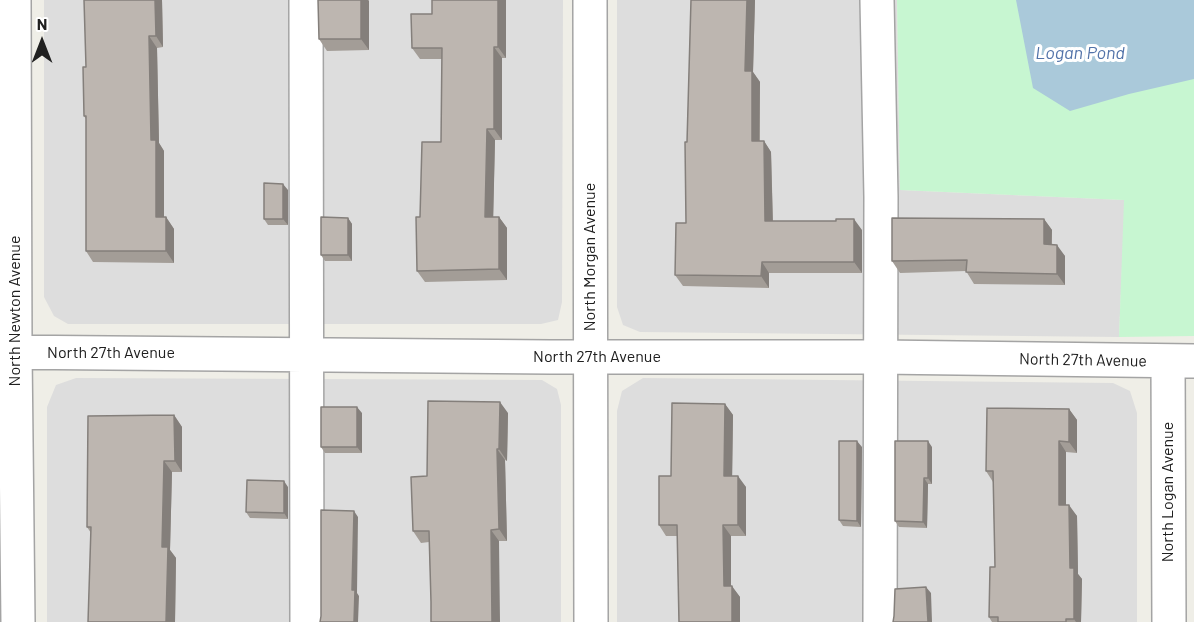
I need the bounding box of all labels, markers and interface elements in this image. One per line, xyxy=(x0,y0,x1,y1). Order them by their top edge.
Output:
north arrow xyxy=(12,12,72,72)
text: N xyxy=(37,14,47,33)
water label: Logan Pond xyxy=(1035,42,1125,64)
street label: North Morgan Avenue xyxy=(580,183,600,331)
street label: North Newton Avenue xyxy=(5,236,25,386)
street label: North 27th Avenue xyxy=(47,343,175,363)
street label: North 27th Avenue xyxy=(533,347,661,367)
street label: North 27th Avenue xyxy=(1019,349,1147,371)
street label: North Logan Avenue xyxy=(1158,422,1178,562)

